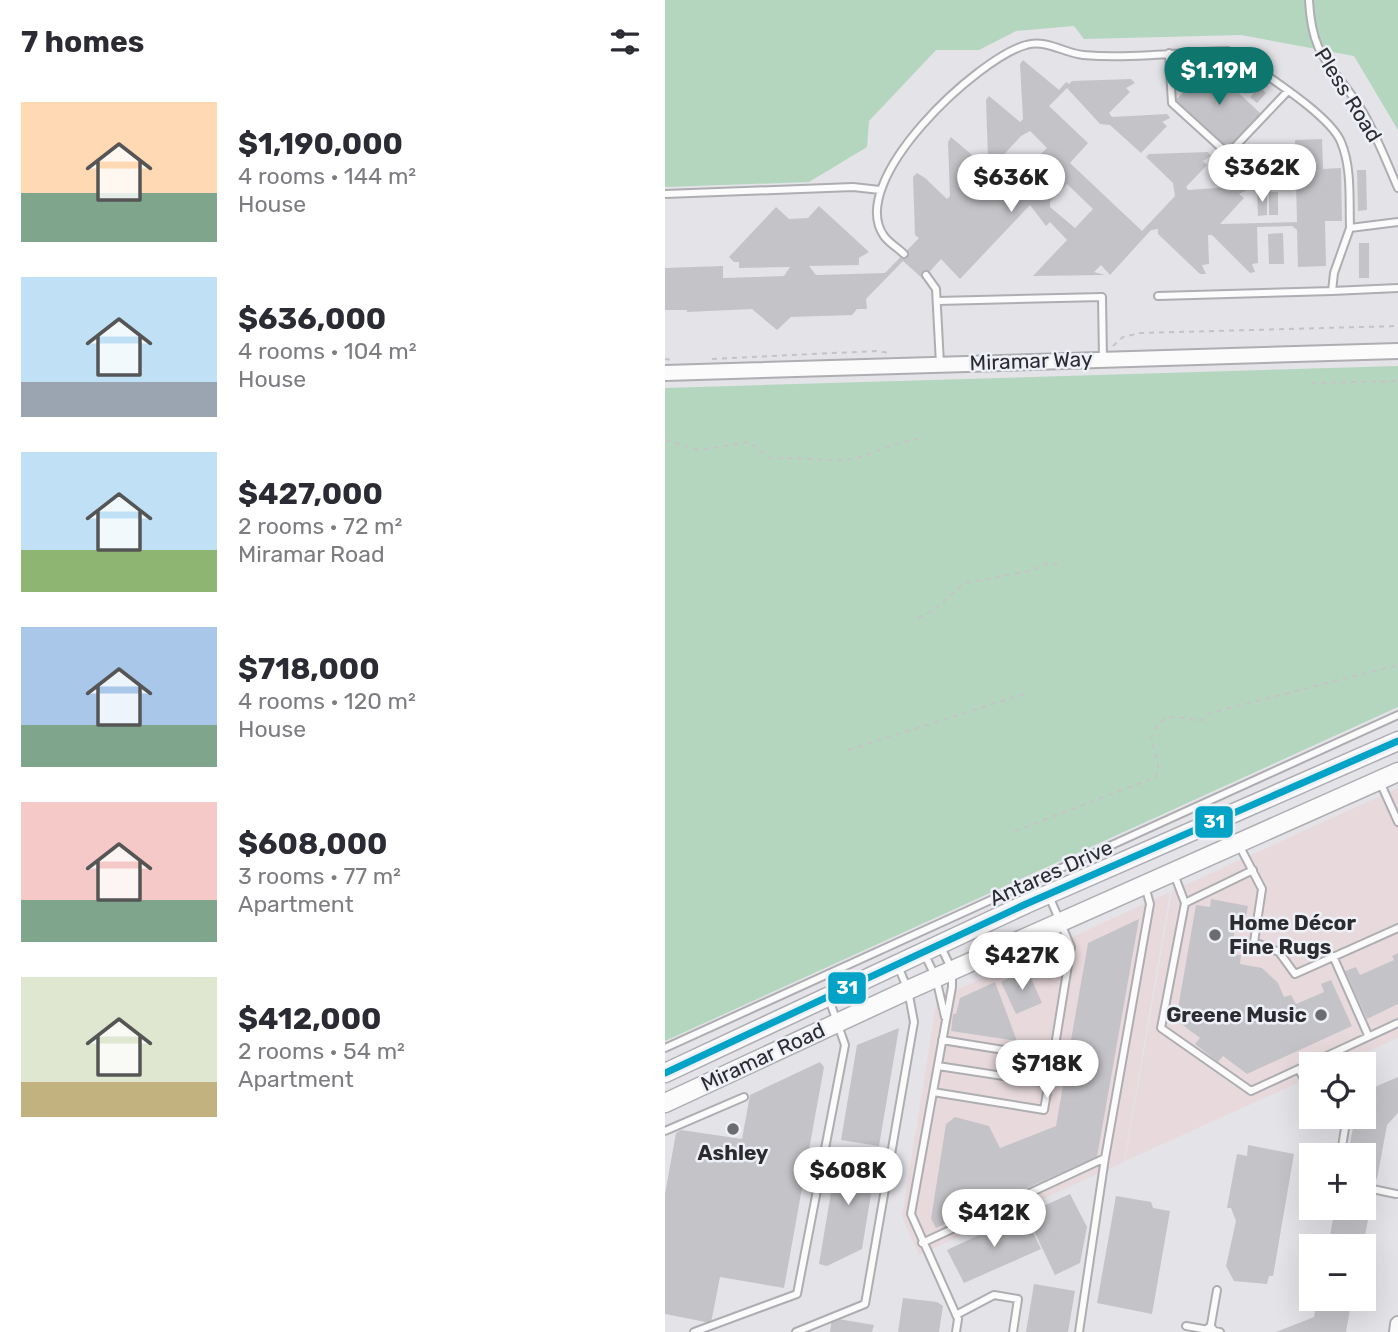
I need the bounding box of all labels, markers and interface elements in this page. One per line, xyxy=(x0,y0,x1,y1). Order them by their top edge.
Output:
icon: filters xyxy=(606,23,644,61)
text: 7 homes xyxy=(21,24,144,60)
street label: Pless Road xyxy=(1310,43,1387,147)
pin: $1.19M xyxy=(1162,48,1276,107)
text: $1.19M xyxy=(1180,56,1258,84)
text: $1,190,000 xyxy=(238,126,403,162)
icon: home xyxy=(77,130,161,214)
pin: $362K xyxy=(1213,144,1311,204)
text: $362K xyxy=(1224,153,1300,181)
pin: $636K xyxy=(962,154,1060,214)
text: 4 rooms · 144 m² xyxy=(238,162,416,190)
text: $636K xyxy=(973,163,1049,191)
text: House xyxy=(238,190,306,218)
text: $636,000 xyxy=(238,301,386,337)
icon: home xyxy=(77,305,161,389)
text: 4 rooms · 104 m² xyxy=(238,337,417,365)
street label: Miramar Way xyxy=(969,346,1093,375)
text: House xyxy=(238,365,306,393)
text: $427,000 xyxy=(238,476,383,512)
icon: home xyxy=(77,480,161,564)
text: 2 rooms · 72 m² xyxy=(238,512,402,540)
text: Miramar Road xyxy=(238,540,385,568)
text: $718,000 xyxy=(238,651,380,687)
icon: home xyxy=(77,655,161,739)
text: 4 rooms · 120 m² xyxy=(238,687,416,715)
text: House xyxy=(238,715,306,743)
line badge: 31 xyxy=(1194,805,1234,839)
text: 31 xyxy=(1203,810,1225,833)
text: $608,000 xyxy=(238,826,387,862)
icon: home xyxy=(77,830,161,914)
street label: Antares Drive xyxy=(985,834,1116,911)
text: 3 rooms · 77 m² xyxy=(238,862,401,890)
text: Apartment xyxy=(238,890,354,918)
place label: Home Décor Fine Rugs xyxy=(1229,910,1356,959)
marker: Home Décor Fine Rugs xyxy=(1207,927,1223,943)
pin: $427K xyxy=(973,932,1071,992)
text: $427K xyxy=(985,941,1059,969)
line badge: 31 xyxy=(827,971,867,1005)
text: 31 xyxy=(836,976,858,999)
text: $412,000 xyxy=(238,1001,382,1037)
place label: Greene Music xyxy=(1166,1002,1307,1027)
icon: home xyxy=(77,1005,161,1089)
marker: Greene Music xyxy=(1313,1007,1329,1023)
street label: Miramar Road xyxy=(697,1017,829,1096)
text: 2 rooms · 54 m² xyxy=(238,1037,405,1065)
pin: $718K xyxy=(998,1040,1096,1100)
text: $718K xyxy=(1012,1049,1082,1077)
map controls xyxy=(1299,1052,1376,1311)
button: locate xyxy=(1299,1052,1376,1129)
text: Apartment xyxy=(238,1065,354,1093)
marker: Ashley xyxy=(725,1121,741,1137)
place label: Ashley xyxy=(698,1140,769,1165)
button: + xyxy=(1299,1143,1376,1220)
pin: $608K xyxy=(799,1148,897,1207)
text: $608K xyxy=(810,1156,886,1184)
pin: $412K xyxy=(945,1190,1043,1249)
text: $412K xyxy=(958,1198,1030,1226)
button: − xyxy=(1299,1234,1376,1311)

